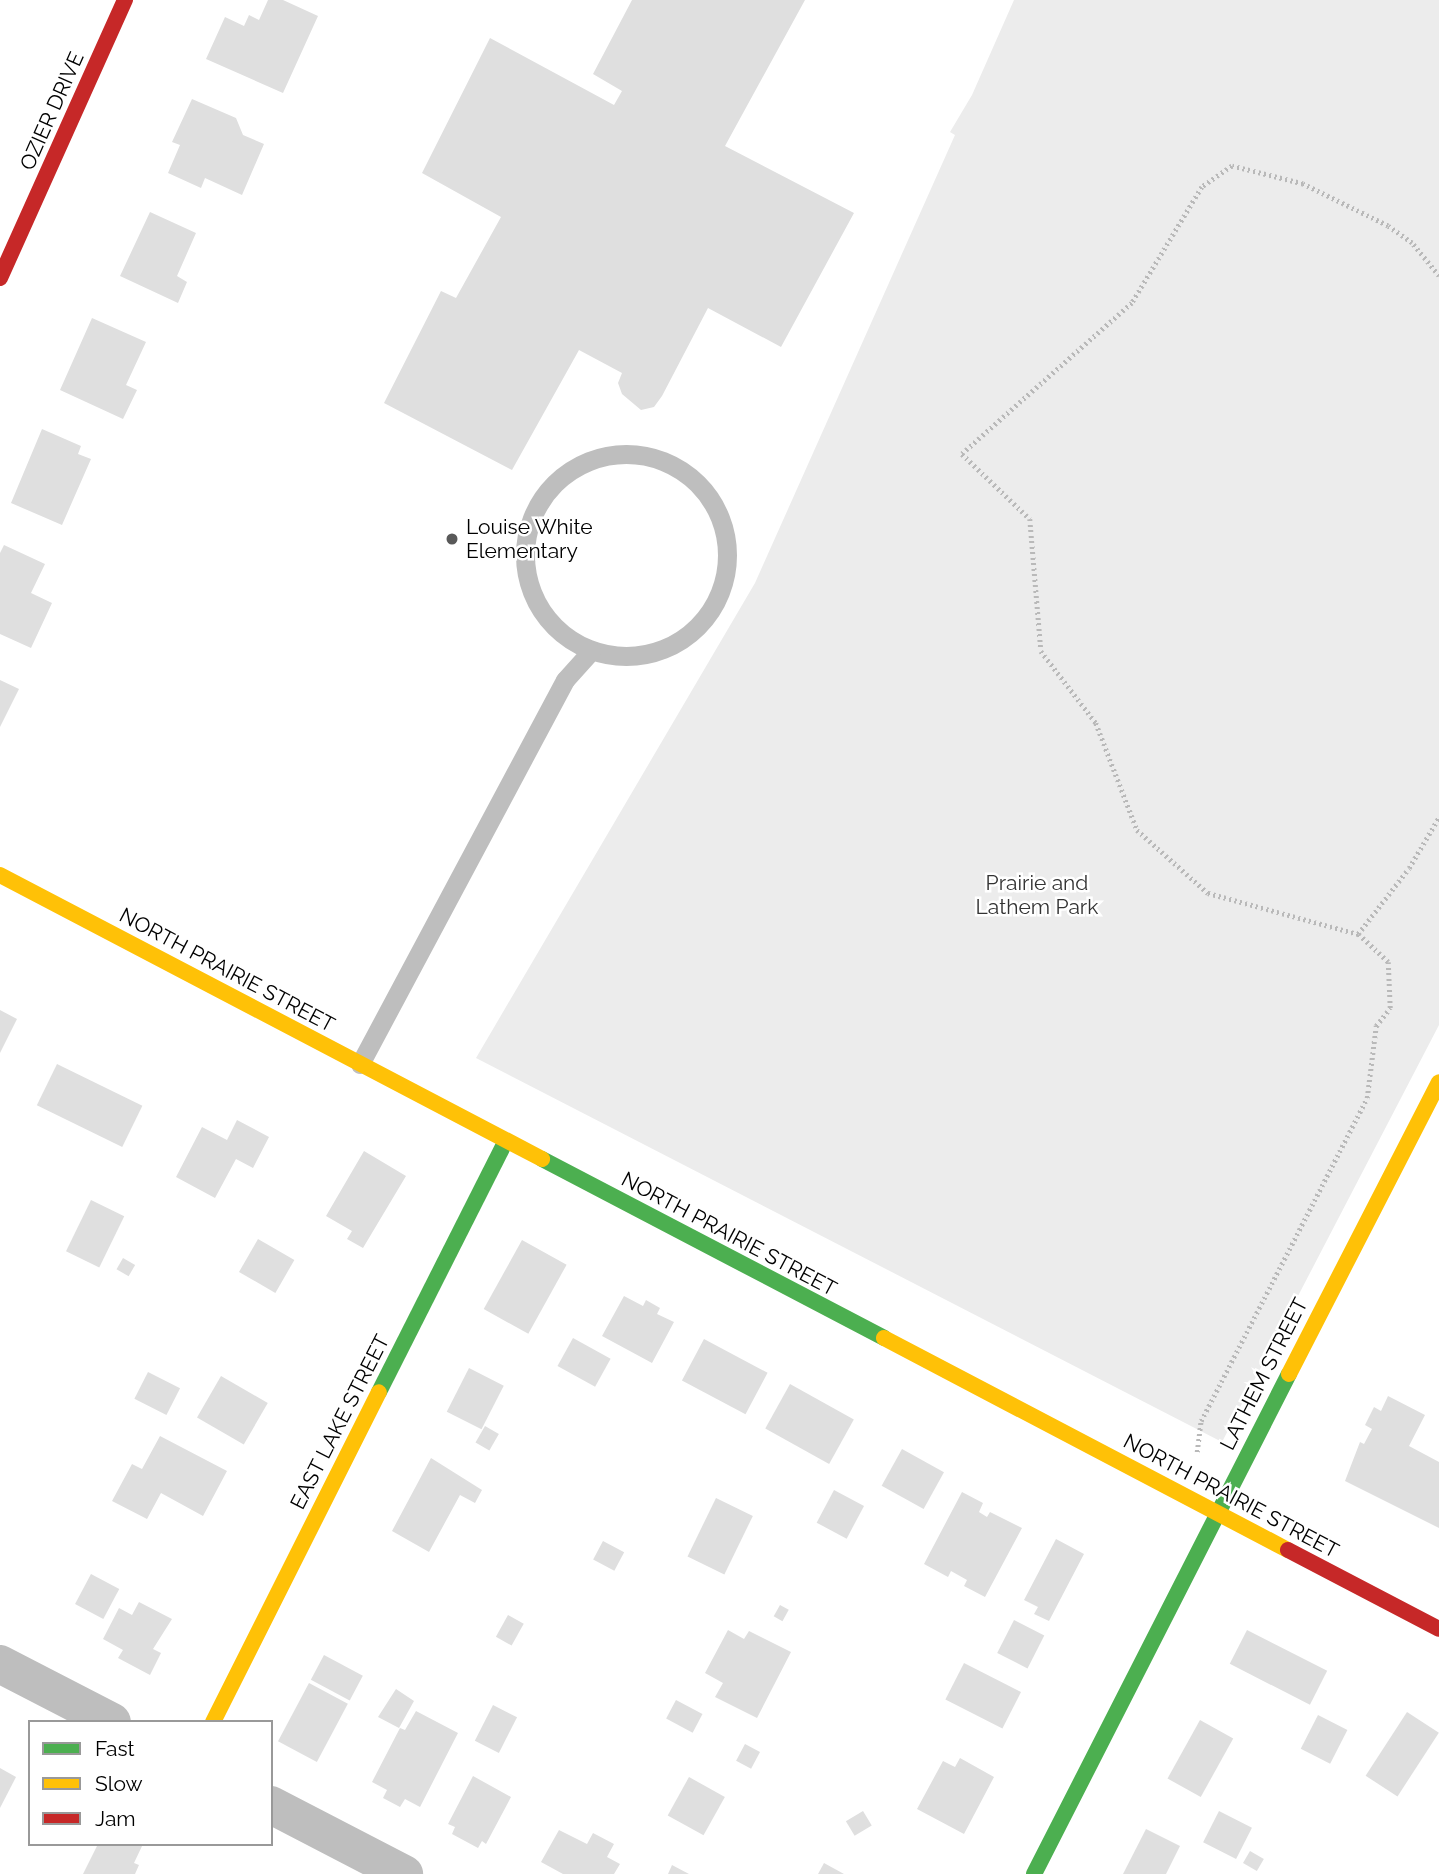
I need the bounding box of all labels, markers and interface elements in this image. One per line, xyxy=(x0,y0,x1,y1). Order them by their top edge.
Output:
street label: OZIER DRIVE xyxy=(15,48,89,174)
place label: Louise White Elementary xyxy=(466,514,593,564)
marker: Louise White Elementary xyxy=(444,531,460,547)
park label: Prairie and Lathem Park xyxy=(976,870,1098,920)
street label: NORTH PRAIRIE STREET xyxy=(115,903,339,1037)
street label: NORTH PRAIRIE STREET xyxy=(617,1167,841,1301)
street label: LATHEM STREET xyxy=(1215,1294,1313,1454)
street label: EAST LAKE STREET xyxy=(285,1330,395,1514)
street label: NORTH PRAIRIE STREET xyxy=(1119,1429,1343,1563)
legend xyxy=(28,1720,273,1846)
text: Fast xyxy=(95,1736,135,1761)
text: Slow xyxy=(95,1771,143,1796)
text: Jam xyxy=(95,1806,136,1831)

